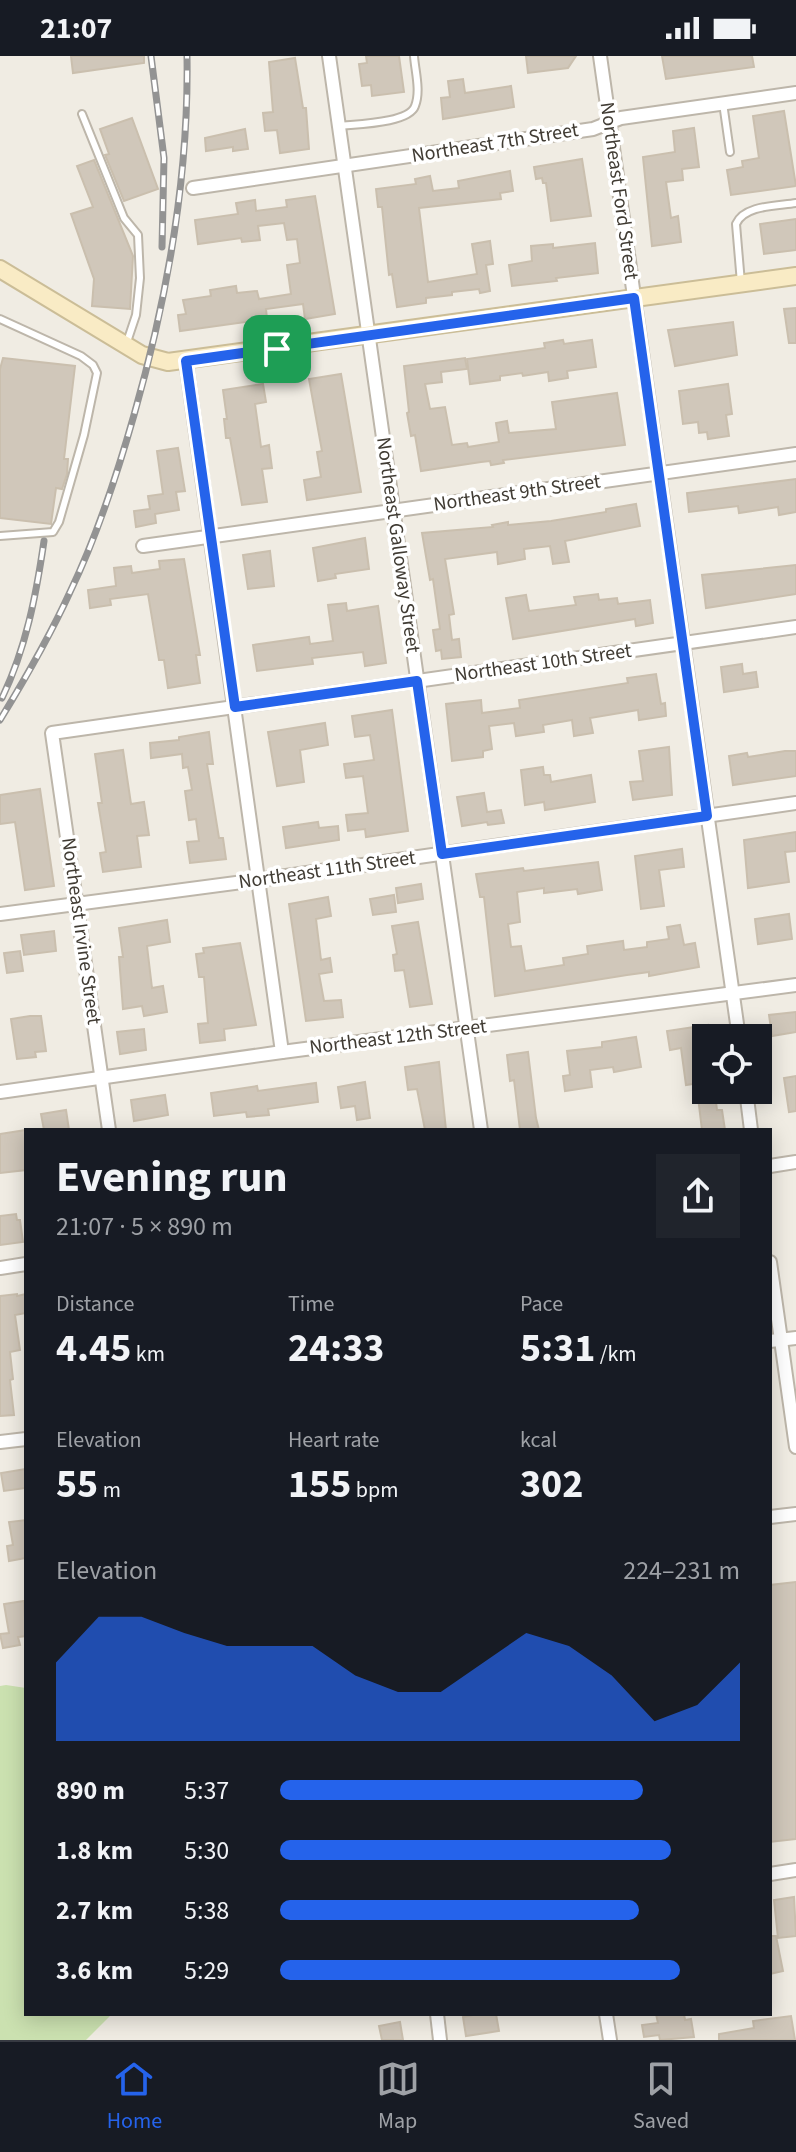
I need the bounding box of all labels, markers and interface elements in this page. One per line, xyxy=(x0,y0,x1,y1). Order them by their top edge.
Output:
text: 21:07 xyxy=(40,7,112,50)
street label: Northeast Ford Street xyxy=(593,100,645,282)
street label: Northeast 7th Street xyxy=(410,116,581,170)
pin xyxy=(243,315,311,383)
icon: arrive xyxy=(255,327,299,371)
street label: Northeast Galloway Street xyxy=(369,435,427,655)
street label: Northeast 9th Street xyxy=(432,467,603,519)
street label: Northeast 10th Street xyxy=(453,637,634,689)
street label: Northeast Irvine Street xyxy=(54,836,108,1027)
street label: Northeast 11th Street xyxy=(237,844,418,896)
street label: Northeast 12th Street xyxy=(308,1012,489,1062)
map controls xyxy=(692,1024,772,1104)
button: locate xyxy=(692,1024,772,1104)
text: Evening run xyxy=(56,1146,288,1209)
button: share xyxy=(656,1154,740,1238)
text: 21:07 · 5 × 890 m xyxy=(56,1208,233,1245)
text: Distance xyxy=(56,1288,134,1320)
text: Time xyxy=(288,1288,334,1320)
text: Pace xyxy=(520,1288,563,1320)
text: 4.45 xyxy=(56,1320,131,1377)
text: 24:33 xyxy=(288,1320,384,1377)
text: 5:31 xyxy=(520,1320,595,1377)
text: km xyxy=(131,1338,165,1370)
text: /km xyxy=(595,1338,637,1370)
text: Elevation xyxy=(56,1424,142,1456)
text: Heart rate xyxy=(288,1424,379,1456)
text: kcal xyxy=(520,1424,557,1456)
text: 55 xyxy=(56,1456,98,1513)
text: 155 xyxy=(288,1456,351,1513)
text: 302 xyxy=(520,1456,583,1513)
text: m xyxy=(98,1474,121,1506)
text: bpm xyxy=(351,1474,398,1506)
text: Elevation xyxy=(56,1552,157,1589)
text: 224–231 m xyxy=(623,1552,740,1589)
text: 890 m xyxy=(56,1772,125,1809)
text: 5:37 xyxy=(184,1772,229,1809)
text: 1.8 km xyxy=(56,1832,133,1869)
text: 5:30 xyxy=(184,1832,229,1869)
text: 2.7 km xyxy=(56,1892,133,1929)
text: 5:38 xyxy=(184,1892,229,1929)
text: 3.6 km xyxy=(56,1952,133,1989)
text: 5:29 xyxy=(184,1952,229,1989)
tab: Home xyxy=(107,2057,162,2137)
tab: Map xyxy=(376,2057,420,2137)
tab: Saved xyxy=(633,2057,689,2137)

